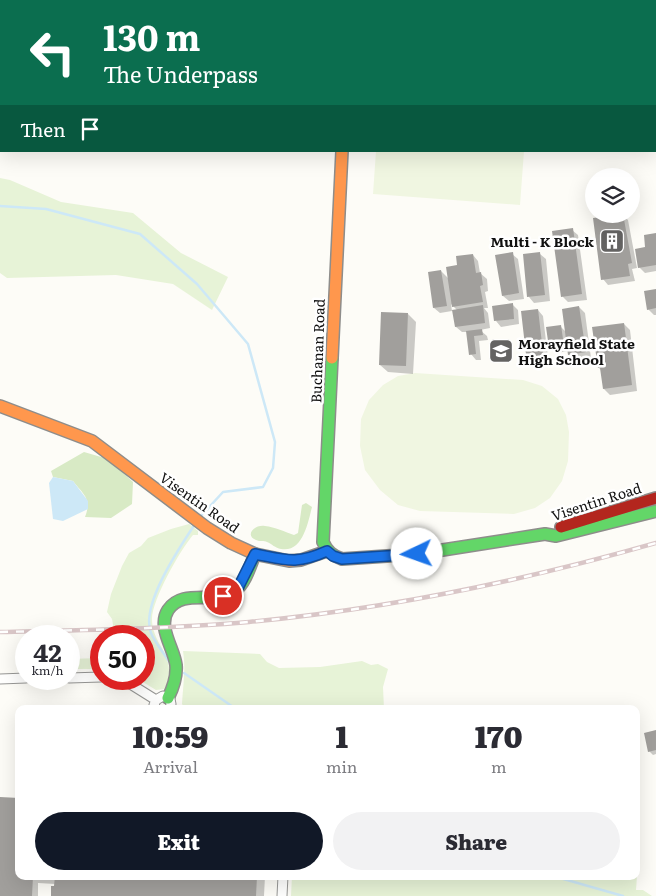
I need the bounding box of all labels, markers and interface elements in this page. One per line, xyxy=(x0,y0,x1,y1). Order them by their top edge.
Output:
text: 130 m xyxy=(103,10,200,62)
icon: left xyxy=(20,20,85,85)
text: The Underpass xyxy=(103,57,258,90)
text: Then xyxy=(20,115,66,143)
icon: arrive xyxy=(76,115,104,143)
map controls xyxy=(585,168,640,223)
button: layers xyxy=(585,168,640,223)
building icon: Multi - K Block xyxy=(599,228,625,254)
place label: Multi - K Block xyxy=(491,231,595,251)
street label: Buchanan Road xyxy=(305,298,329,404)
place label: Morayfield State High School xyxy=(518,333,635,369)
school or university icon: Morayfield State High School xyxy=(488,338,514,364)
street label: Visentin Road xyxy=(156,467,244,537)
street label: Visentin Road xyxy=(548,477,644,525)
position arrow xyxy=(390,527,442,579)
pin xyxy=(202,575,244,617)
icon: arrive xyxy=(209,582,237,610)
speed limit sign: 50 xyxy=(90,625,155,690)
text: 42 xyxy=(33,633,62,670)
text: km/h xyxy=(32,661,63,679)
text: 10:59 xyxy=(132,713,209,757)
text: 1 xyxy=(335,713,348,757)
text: 170 xyxy=(475,713,523,757)
text: Arrival xyxy=(143,754,198,778)
text: min xyxy=(326,754,357,778)
text: m xyxy=(491,754,506,778)
button: Exit xyxy=(35,812,323,870)
button: Share xyxy=(333,812,620,870)

